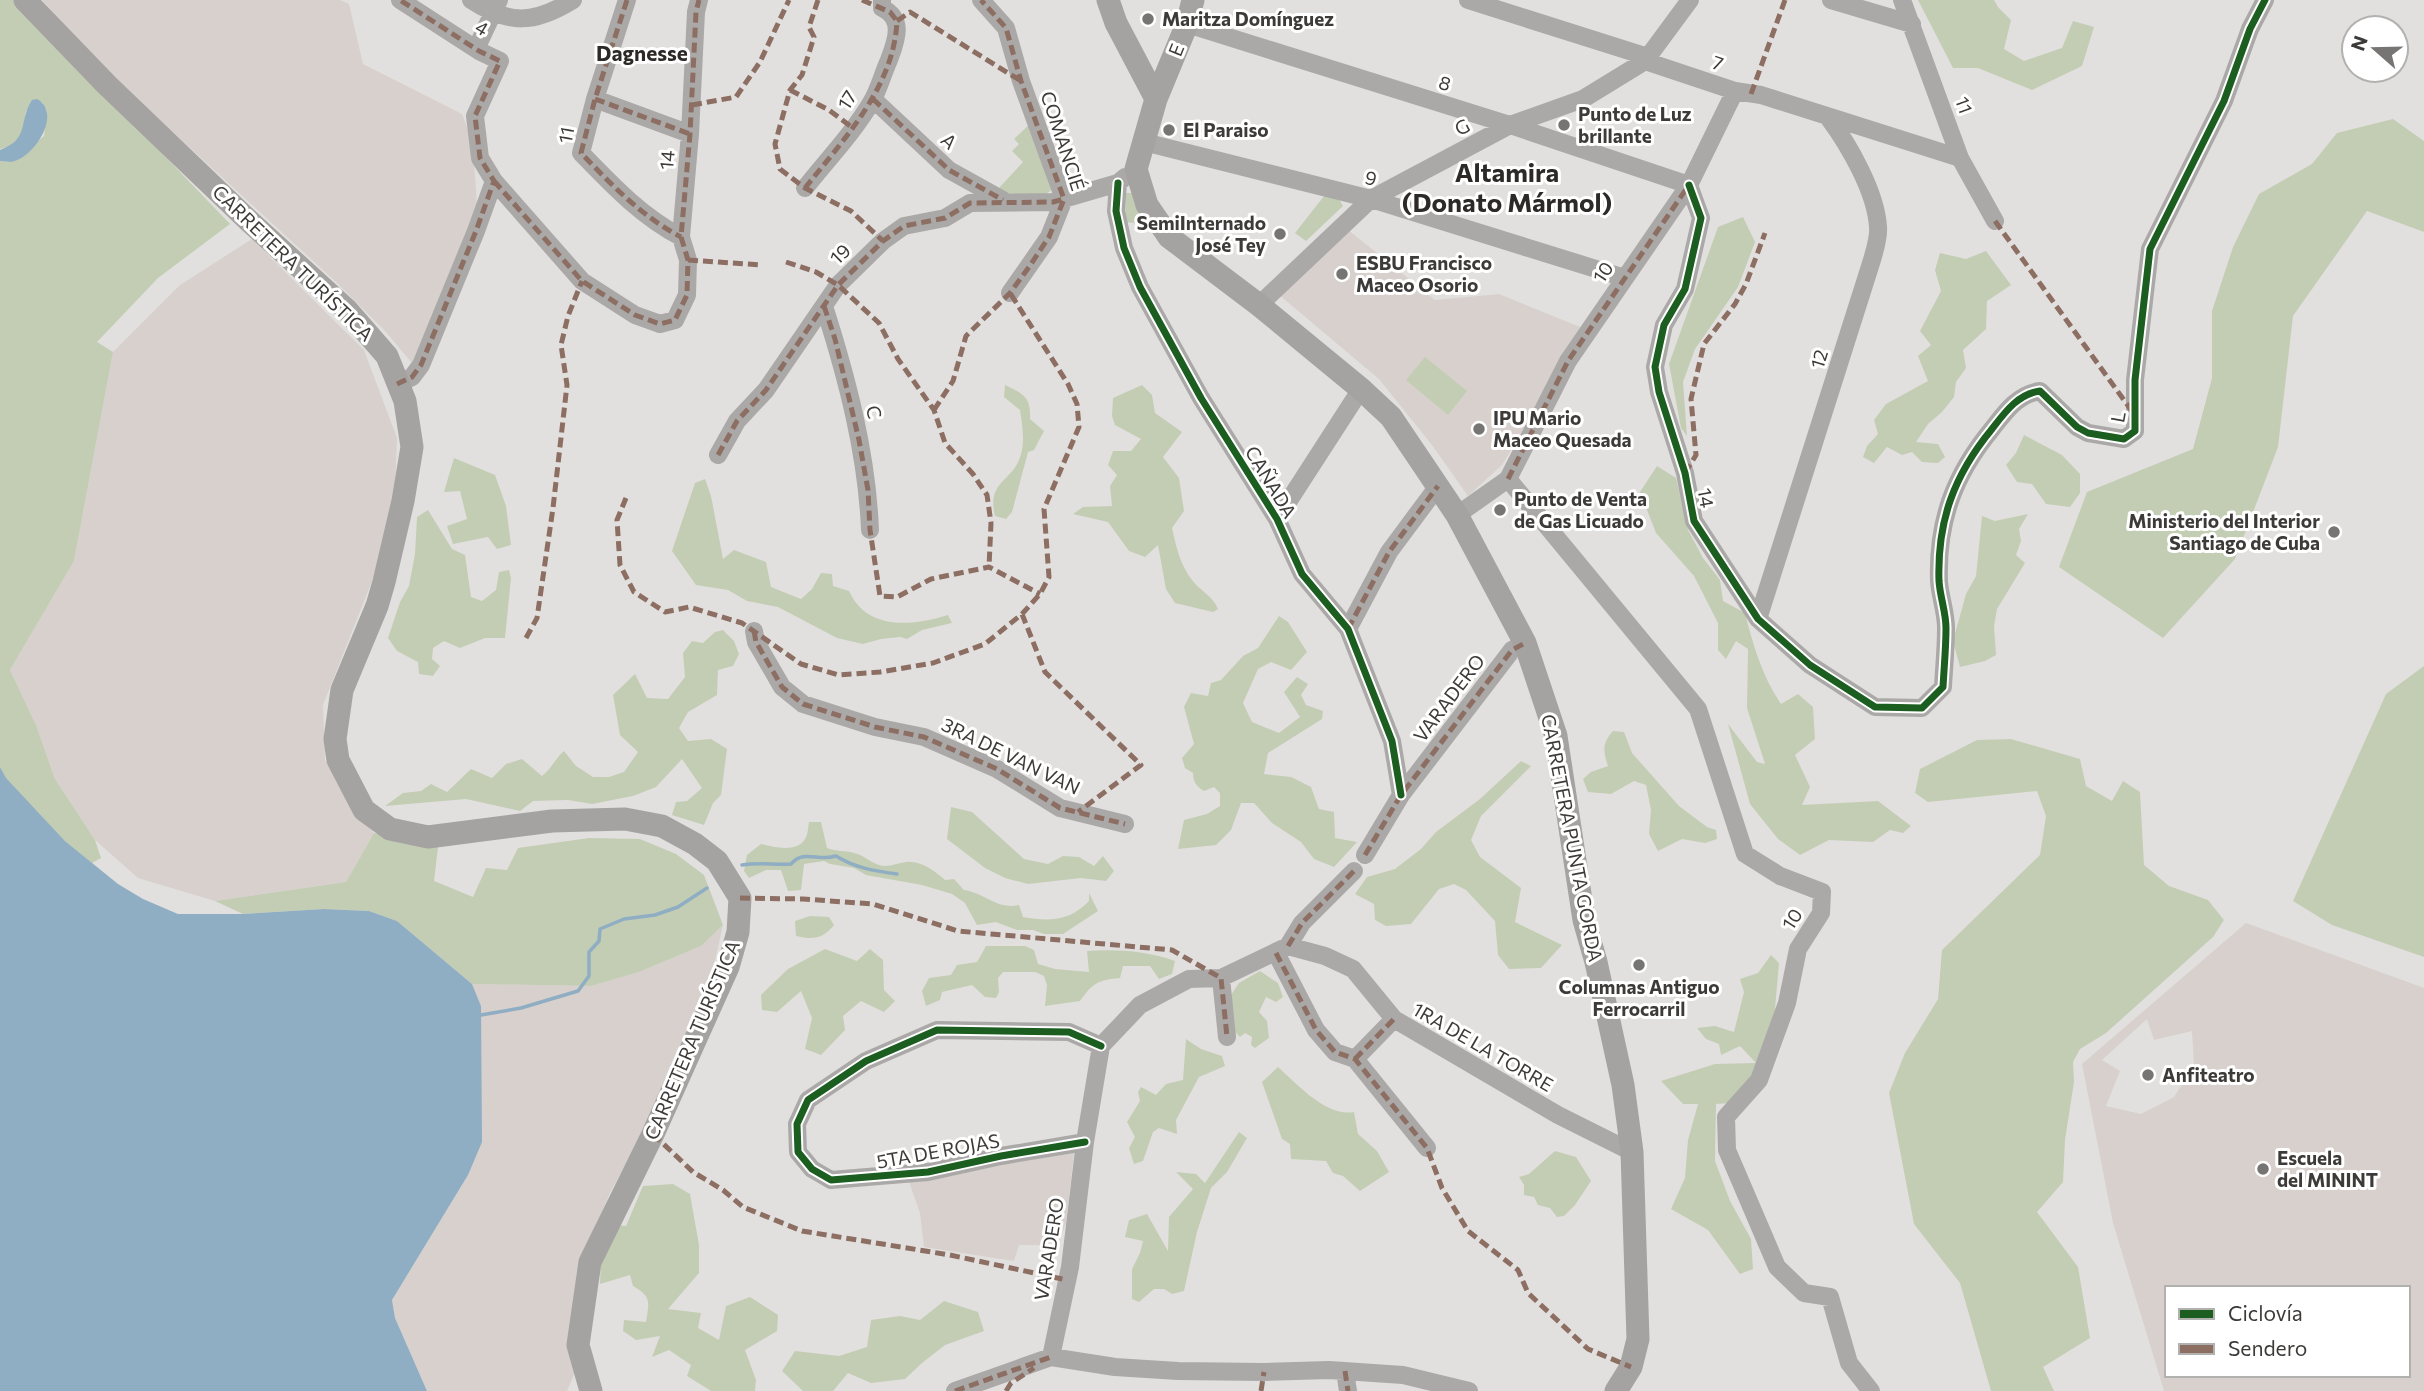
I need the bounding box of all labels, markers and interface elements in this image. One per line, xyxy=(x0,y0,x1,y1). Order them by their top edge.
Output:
place label: Maritza Domínguez xyxy=(1162,7,1334,30)
marker: Maritza Domínguez xyxy=(1140,11,1156,27)
north arrow xyxy=(2340,14,2410,84)
street label: 4 xyxy=(471,15,493,40)
text: N xyxy=(2345,32,2372,54)
district label: Dagnesse xyxy=(596,40,688,65)
street label: E xyxy=(1163,40,1188,59)
street label: 7 xyxy=(1710,50,1726,75)
street label: 8 xyxy=(1436,70,1454,95)
street label: 17 xyxy=(832,86,861,114)
street label: COMANCIÉ xyxy=(1037,88,1090,194)
street label: 11 xyxy=(1951,93,1978,116)
place label: Punto de Luz brillante xyxy=(1578,102,1692,147)
street label: G xyxy=(1450,113,1473,140)
marker: Punto de Luz brillante xyxy=(1556,117,1572,133)
place label: El Paraiso xyxy=(1183,118,1269,141)
marker: El Paraiso xyxy=(1161,122,1177,138)
street label: 11 xyxy=(553,125,578,145)
street label: A xyxy=(937,128,962,154)
street label: 14 xyxy=(654,149,679,171)
district label: Altamira (Donato Mármol) xyxy=(1402,156,1612,217)
street label: 9 xyxy=(1363,165,1380,190)
street label: CARRETERA TURÍSTICA xyxy=(208,180,378,345)
place label: SemiInternado José Tey xyxy=(1136,211,1267,256)
marker: SemiInternado José Tey xyxy=(1272,226,1288,242)
street label: 19 xyxy=(825,239,855,269)
place label: ESBU Francisco Maceo Osorio xyxy=(1356,251,1492,296)
street label: 10 xyxy=(1587,257,1618,287)
marker: ESBU Francisco Maceo Osorio xyxy=(1334,266,1350,282)
street label: 12 xyxy=(1805,347,1832,371)
street label: C xyxy=(862,403,887,421)
place label: IPU Mario Maceo Quesada xyxy=(1493,406,1632,451)
street label: L xyxy=(2105,409,2130,424)
marker: IPU Mario Maceo Quesada xyxy=(1471,421,1487,437)
street label: CAÑADA xyxy=(1241,441,1302,522)
street label: 14 xyxy=(1693,486,1720,510)
place label: Punto de Venta de Gas Licuado xyxy=(1514,487,1647,532)
marker: Punto de Venta de Gas Licuado xyxy=(1492,502,1508,518)
place label: Ministerio del Interior Santiago de Cuba xyxy=(2128,509,2320,554)
marker: Ministerio del Interior Santiago de Cuba xyxy=(2326,524,2342,540)
street label: VARADERO xyxy=(1408,649,1489,746)
street label: 3RA DE VAN VAN xyxy=(938,712,1084,799)
street label: CARRETERA PUNTA GORDA xyxy=(1537,712,1608,964)
street label: 10 xyxy=(1776,904,1807,934)
street label: CARRETERA TURÍSTICA xyxy=(639,937,744,1143)
marker: Columnas Antiguo Ferrocarril xyxy=(1631,957,1647,973)
place label: Columnas Antiguo Ferrocarril xyxy=(1558,975,1720,1020)
street label: 1RA DE LA TORRE xyxy=(1409,997,1557,1096)
place label: Anfiteatro xyxy=(2162,1063,2255,1086)
marker: Anfiteatro xyxy=(2140,1067,2156,1083)
street label: 5TA DE ROJAS xyxy=(875,1128,1001,1173)
place label: Escuela del MININT xyxy=(2277,1146,2378,1191)
marker: Escuela del MININT xyxy=(2255,1161,2271,1177)
street label: VARADERO xyxy=(1029,1196,1068,1302)
legend xyxy=(2165,1286,2410,1377)
text: Ciclovía xyxy=(2228,1300,2303,1325)
text: Sendero xyxy=(2228,1335,2307,1360)

